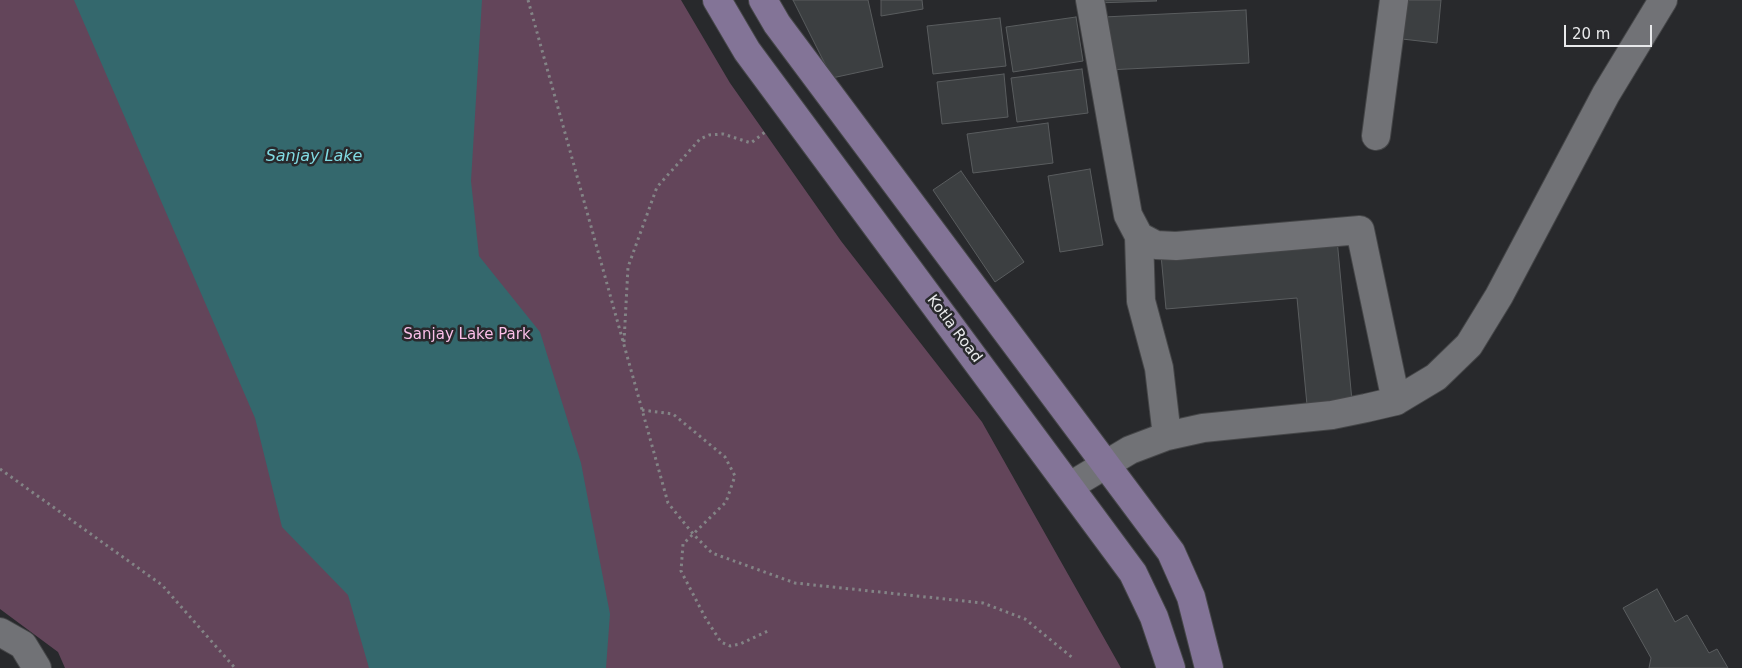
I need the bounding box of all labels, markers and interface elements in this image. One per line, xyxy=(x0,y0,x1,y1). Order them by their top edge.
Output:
scale bar xyxy=(1567,15,1654,47)
text: 20 m xyxy=(1572,25,1610,43)
water label: Sanjay Lake xyxy=(266,147,362,167)
street label: Kotla Road xyxy=(923,292,985,366)
park label: Sanjay Lake Park xyxy=(403,326,531,344)

